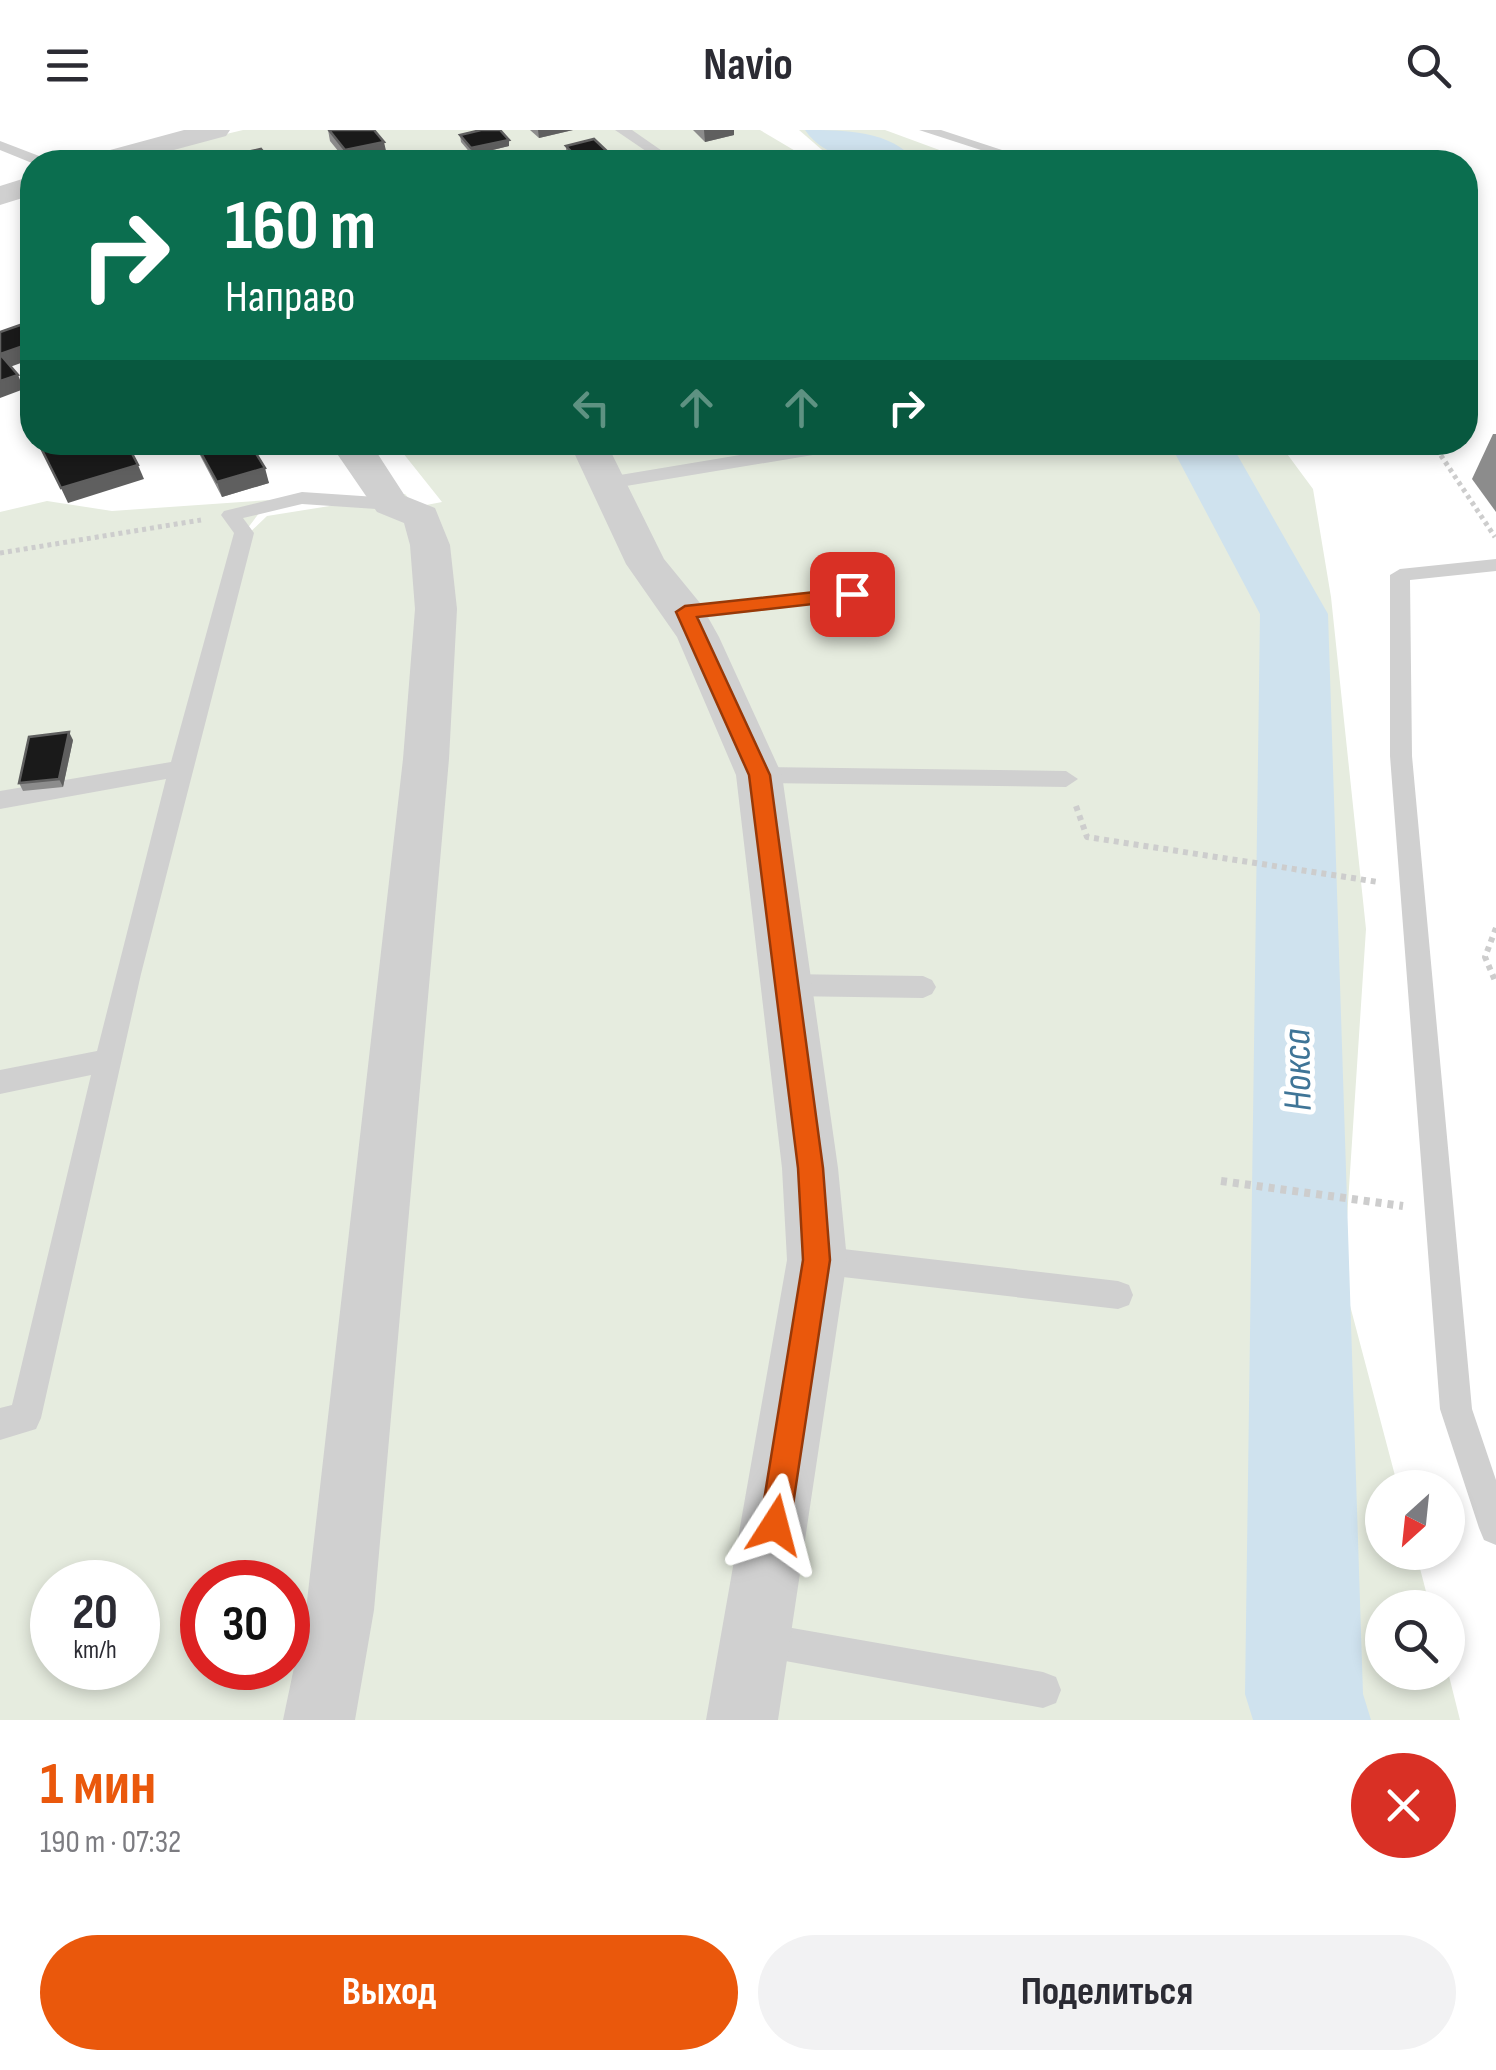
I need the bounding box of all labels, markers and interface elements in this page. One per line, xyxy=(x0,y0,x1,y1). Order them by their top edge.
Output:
icon: menu xyxy=(40,38,95,93)
text: Navio xyxy=(703,38,793,93)
icon: search xyxy=(1401,38,1456,93)
text: 160 m xyxy=(225,185,376,269)
icon: right xyxy=(60,190,190,320)
text: Направо xyxy=(225,270,355,325)
icon: left xyxy=(564,380,619,435)
icon: ahead xyxy=(669,380,724,435)
icon: ahead xyxy=(774,380,829,435)
icon: right xyxy=(879,380,934,435)
pin xyxy=(810,552,895,637)
icon: arrive xyxy=(825,567,880,622)
water label: Нокса xyxy=(1273,1028,1323,1112)
north arrow xyxy=(1365,1470,1465,1570)
map controls xyxy=(1365,1470,1465,1690)
position arrow xyxy=(723,1473,827,1577)
speed limit sign: 30 xyxy=(180,1560,310,1690)
text: 20 xyxy=(72,1583,118,1643)
button: search xyxy=(1365,1590,1465,1690)
text: km/h xyxy=(73,1635,117,1666)
text: 1 мин xyxy=(40,1749,156,1821)
button: close xyxy=(1351,1753,1456,1858)
text: 190 m · 07:32 xyxy=(40,1823,181,1862)
button: Выход xyxy=(40,1935,738,2050)
button: Поделиться xyxy=(758,1935,1456,2050)

